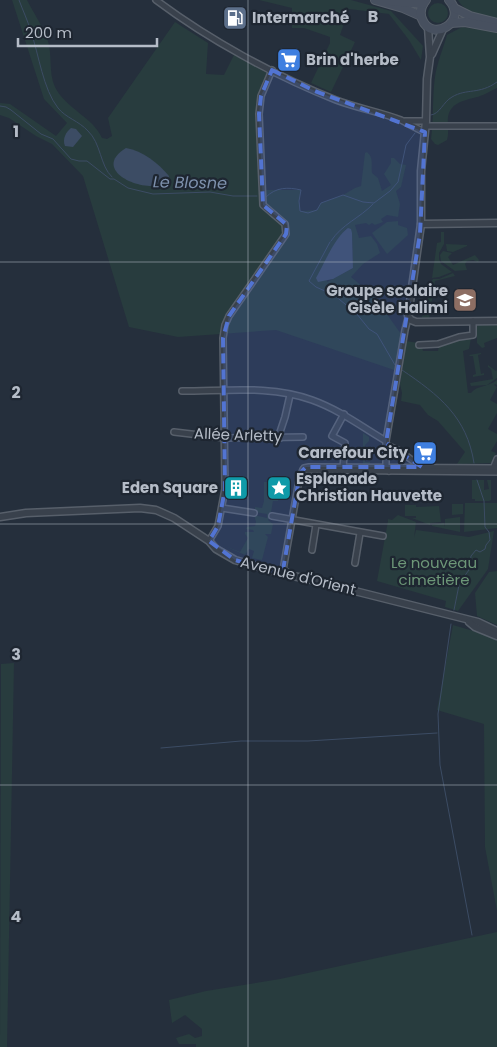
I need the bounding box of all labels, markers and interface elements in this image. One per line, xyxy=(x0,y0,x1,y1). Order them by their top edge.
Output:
fuel station icon: Intermarché xyxy=(222,5,248,31)
text: B xyxy=(368,5,378,28)
place label: Intermarché xyxy=(252,7,349,28)
scale bar xyxy=(18,15,156,47)
text: 200 m xyxy=(25,22,72,43)
supermarket icon: Brin d'herbe xyxy=(276,47,302,73)
place label: Brin d'herbe xyxy=(306,49,399,70)
text: 1 xyxy=(13,120,19,143)
water label: Le Blosne xyxy=(153,170,227,195)
place label: Groupe scolaire Gisèle Halimi xyxy=(326,280,448,318)
school or university icon: Groupe scolaire Gisèle Halimi xyxy=(452,287,478,313)
text: 2 xyxy=(11,381,21,404)
street label: Allée Arletty xyxy=(194,422,283,447)
supermarket icon: Carrefour City xyxy=(412,440,438,466)
place label: Carrefour City xyxy=(298,442,409,463)
place label: Esplanade Christian Hauvette xyxy=(296,468,442,506)
building icon: Eden Square xyxy=(223,475,249,501)
place icon: Esplanade Christian Hauvette xyxy=(266,475,292,501)
place label: Eden Square xyxy=(122,477,218,498)
street label: Avenue d'Orient xyxy=(238,551,358,600)
park label: Le nouveau cimetière xyxy=(391,552,477,590)
text: 3 xyxy=(11,643,21,666)
text: 4 xyxy=(11,905,22,928)

